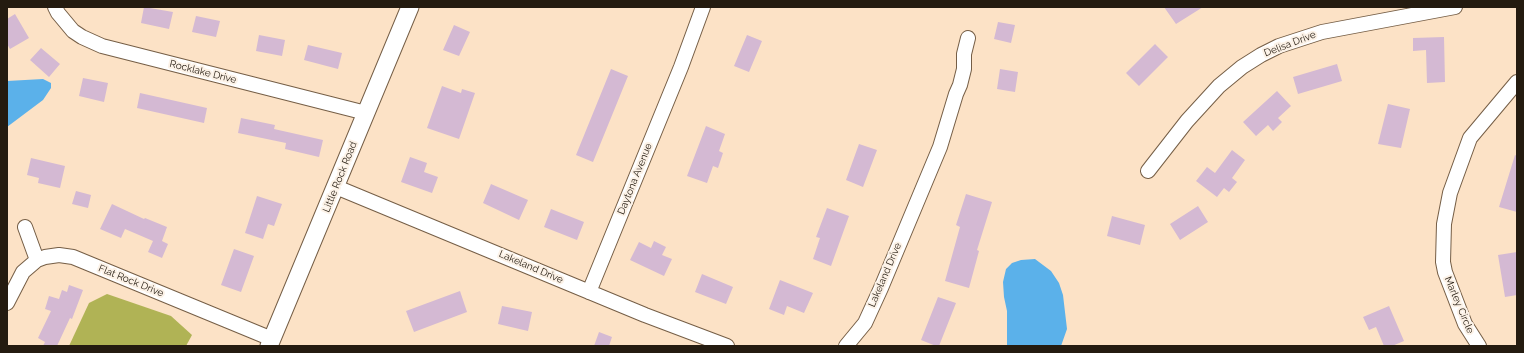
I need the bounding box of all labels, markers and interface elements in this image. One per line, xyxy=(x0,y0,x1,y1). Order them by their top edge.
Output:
street label: Delisa Drive xyxy=(1262,29,1318,59)
street label: Rocklake Drive xyxy=(168,58,238,86)
street label: Little Rock Road xyxy=(320,140,360,214)
street label: Daytona Avenue xyxy=(615,142,655,216)
street label: Lakeland Drive xyxy=(866,241,904,309)
street label: Lakeland Drive xyxy=(497,248,565,286)
street label: Flat Rock Drive xyxy=(97,262,165,300)
street label: Marley Circle xyxy=(1442,275,1476,335)

